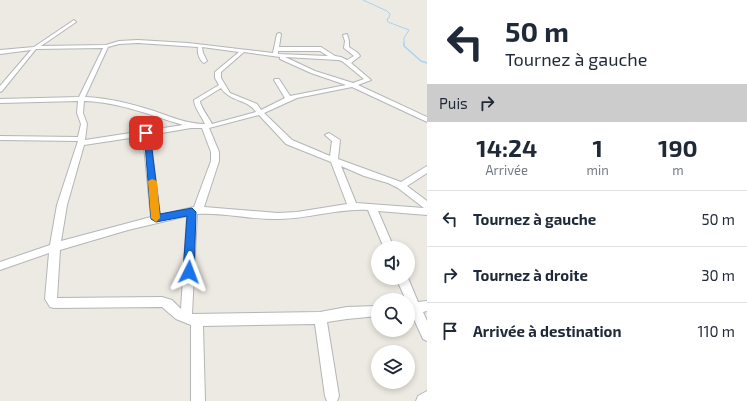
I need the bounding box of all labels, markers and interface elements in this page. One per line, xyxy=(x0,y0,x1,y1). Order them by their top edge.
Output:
text: 50 m xyxy=(505,14,569,48)
icon: left xyxy=(439,16,491,68)
text: Tournez à gauche xyxy=(505,48,647,70)
icon: right xyxy=(476,92,498,114)
text: Puis xyxy=(439,94,468,112)
pin xyxy=(129,116,163,150)
icon: arrive xyxy=(135,122,157,144)
text: 14:24 xyxy=(476,133,537,162)
text: 1 xyxy=(592,133,603,162)
text: 190 xyxy=(658,133,698,162)
text: Arrivée xyxy=(486,162,528,178)
text: min xyxy=(587,162,609,178)
text: m xyxy=(672,162,684,178)
icon: left xyxy=(439,208,461,230)
text: Tournez à gauche xyxy=(473,210,596,228)
text: 50 m xyxy=(701,210,735,228)
map controls xyxy=(371,241,415,389)
button: sound xyxy=(371,241,415,285)
position arrow xyxy=(168,251,210,293)
icon: right xyxy=(439,264,461,286)
text: Tournez à droite xyxy=(473,266,588,284)
text: 30 m xyxy=(701,266,735,284)
button: search xyxy=(371,293,415,337)
icon: arrive xyxy=(439,320,461,342)
text: Arrivée à destination xyxy=(473,322,621,340)
text: 110 m xyxy=(698,322,735,340)
button: layers xyxy=(371,345,415,389)

